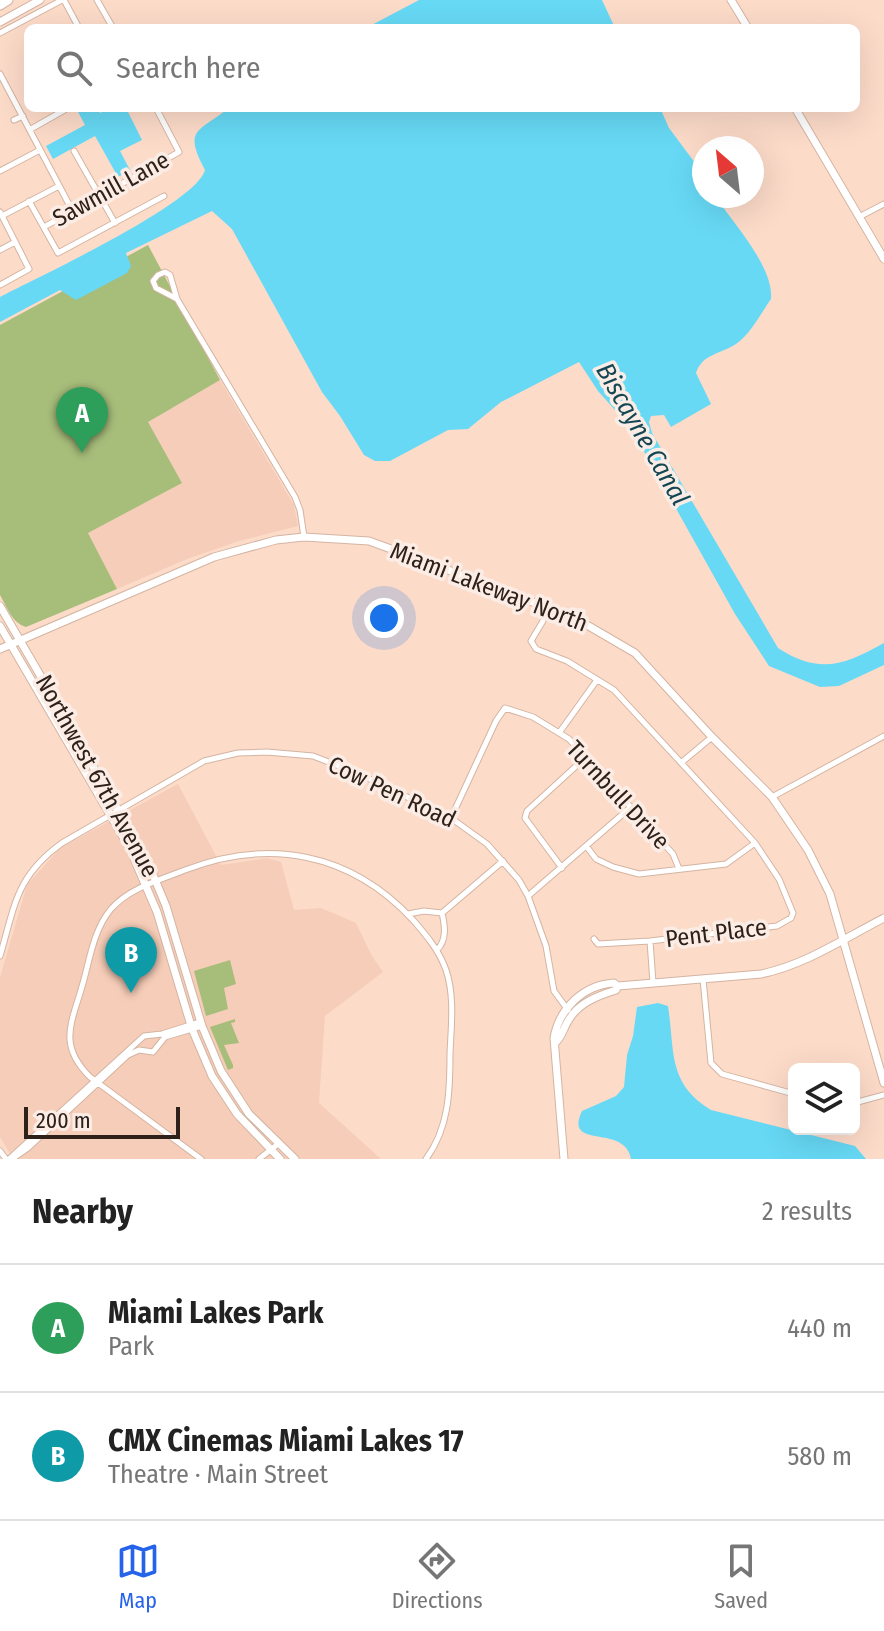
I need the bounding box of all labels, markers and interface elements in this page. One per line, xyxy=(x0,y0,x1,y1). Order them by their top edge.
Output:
search box xyxy=(24,24,860,112)
icon: search xyxy=(52,46,96,90)
text: Search here xyxy=(116,50,261,86)
north arrow xyxy=(692,136,764,208)
street label: Sawmill Lane xyxy=(48,146,174,232)
water label: Biscayne Canal xyxy=(589,358,696,511)
pin: A xyxy=(56,387,108,453)
street label: Miami Lakeway North xyxy=(386,536,592,638)
your location xyxy=(364,598,404,638)
street label: Northwest 67th Avenue xyxy=(30,670,164,882)
street label: Turnbull Drive xyxy=(561,735,675,855)
street label: Cow Pen Road xyxy=(324,750,460,834)
street label: Pent Place xyxy=(664,913,768,953)
pin: B xyxy=(105,927,157,993)
map controls xyxy=(788,1063,860,1135)
button: layers xyxy=(788,1063,860,1135)
scale bar xyxy=(24,1103,180,1139)
text: 200 m xyxy=(36,1107,91,1134)
text: Nearby xyxy=(32,1191,133,1232)
text: 2 results xyxy=(762,1196,852,1227)
text: Miami Lakes Park xyxy=(108,1295,323,1331)
text: A xyxy=(51,1313,65,1344)
text: 440 m xyxy=(787,1313,852,1344)
text: Park xyxy=(108,1331,154,1362)
text: CMX Cinemas Miami Lakes 17 xyxy=(108,1423,464,1459)
text: B xyxy=(51,1441,65,1472)
text: 580 m xyxy=(787,1441,852,1472)
text: Theatre · Main Street xyxy=(108,1459,328,1490)
tab: Map xyxy=(116,1539,160,1614)
tab: Directions xyxy=(392,1539,483,1614)
tab: Saved xyxy=(714,1539,768,1614)

